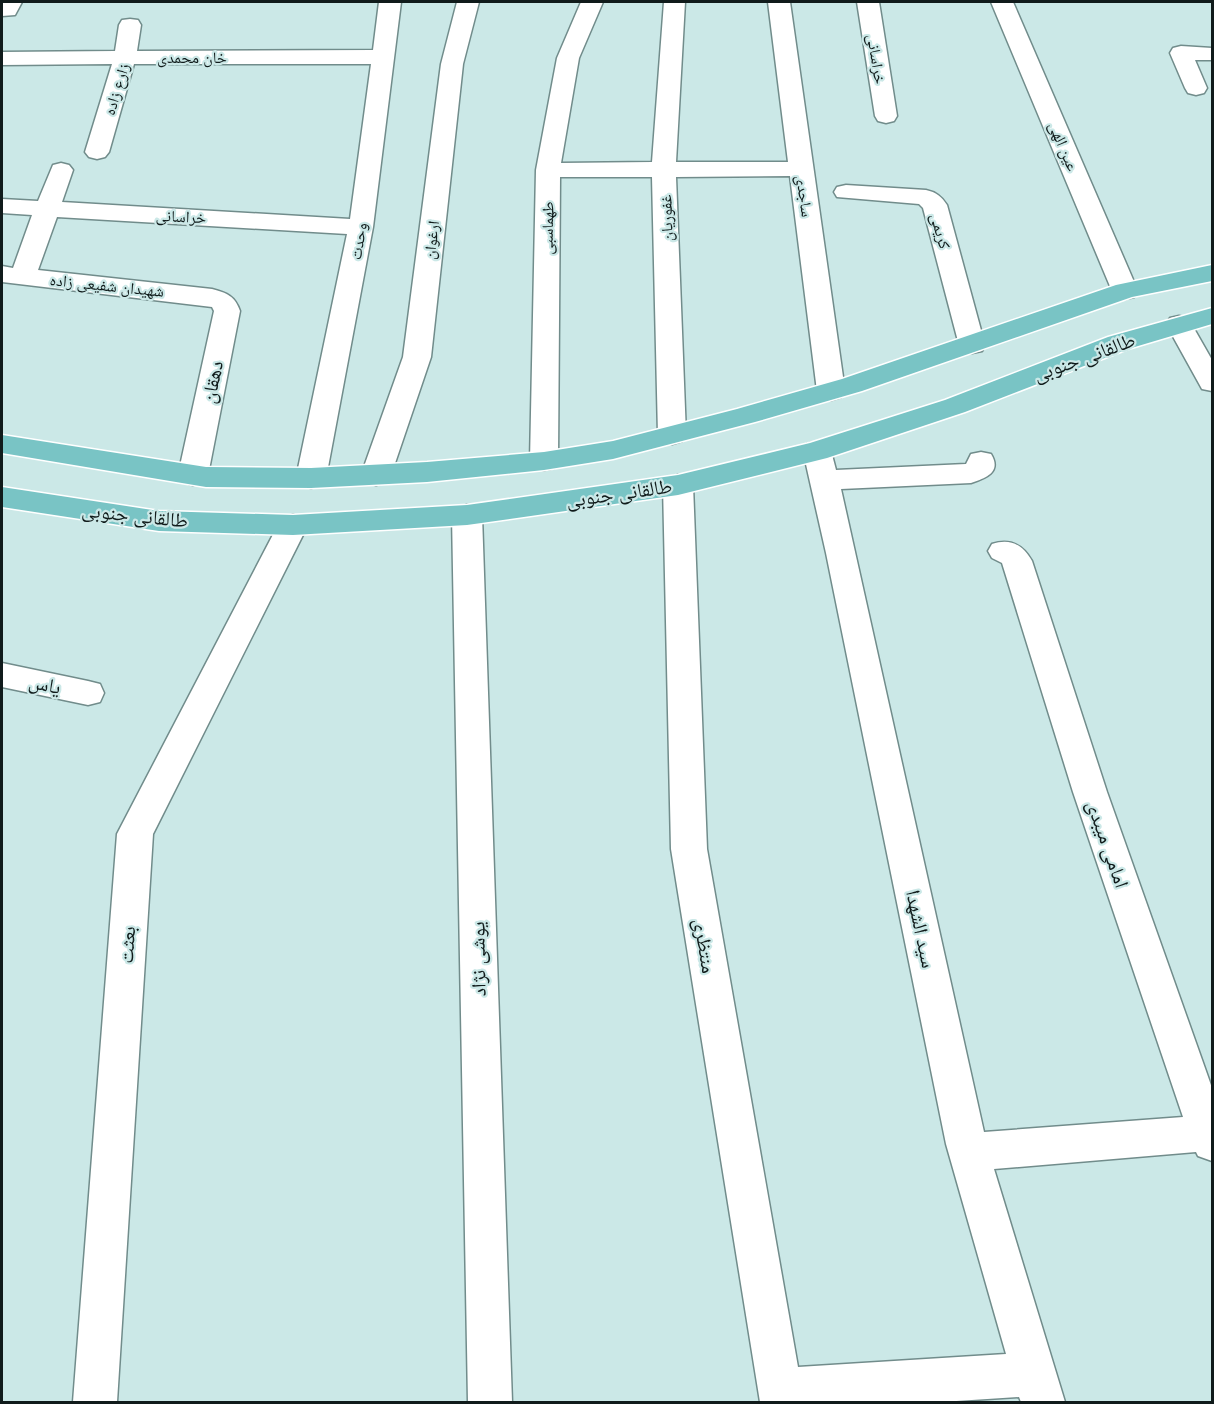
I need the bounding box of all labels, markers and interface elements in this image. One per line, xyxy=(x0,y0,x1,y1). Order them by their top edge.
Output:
street label: خراسانی xyxy=(862,33,890,86)
street label: خان محمدی xyxy=(157,48,227,68)
street label: زارع زاده xyxy=(100,61,134,118)
street label: عین الهی xyxy=(1044,119,1082,174)
street label: ساجدی xyxy=(791,174,817,218)
street label: غفوریان xyxy=(656,194,678,242)
street label: طهماسبی xyxy=(538,201,558,255)
street label: خراسانی xyxy=(155,206,207,228)
street label: کریمی xyxy=(926,211,954,252)
street label: ارغوان xyxy=(420,220,444,261)
street label: وحدت xyxy=(346,221,371,261)
street label: شهیدان شفیعی زاده xyxy=(49,270,165,302)
street label: طالقانی جنوبی xyxy=(1030,327,1138,387)
street label: دهقان xyxy=(196,358,228,406)
street label: طالقانی جنوبی xyxy=(564,474,674,512)
street label: طالقانی جنوبی xyxy=(81,497,189,533)
street label: یاس xyxy=(27,669,63,699)
street label: امامی میبدی xyxy=(1082,797,1134,891)
street label: سید الشهدا xyxy=(901,888,941,970)
street label: منتظری xyxy=(689,917,721,975)
street label: یوشی نژاد xyxy=(465,921,491,997)
street label: بعثت xyxy=(114,926,140,964)

